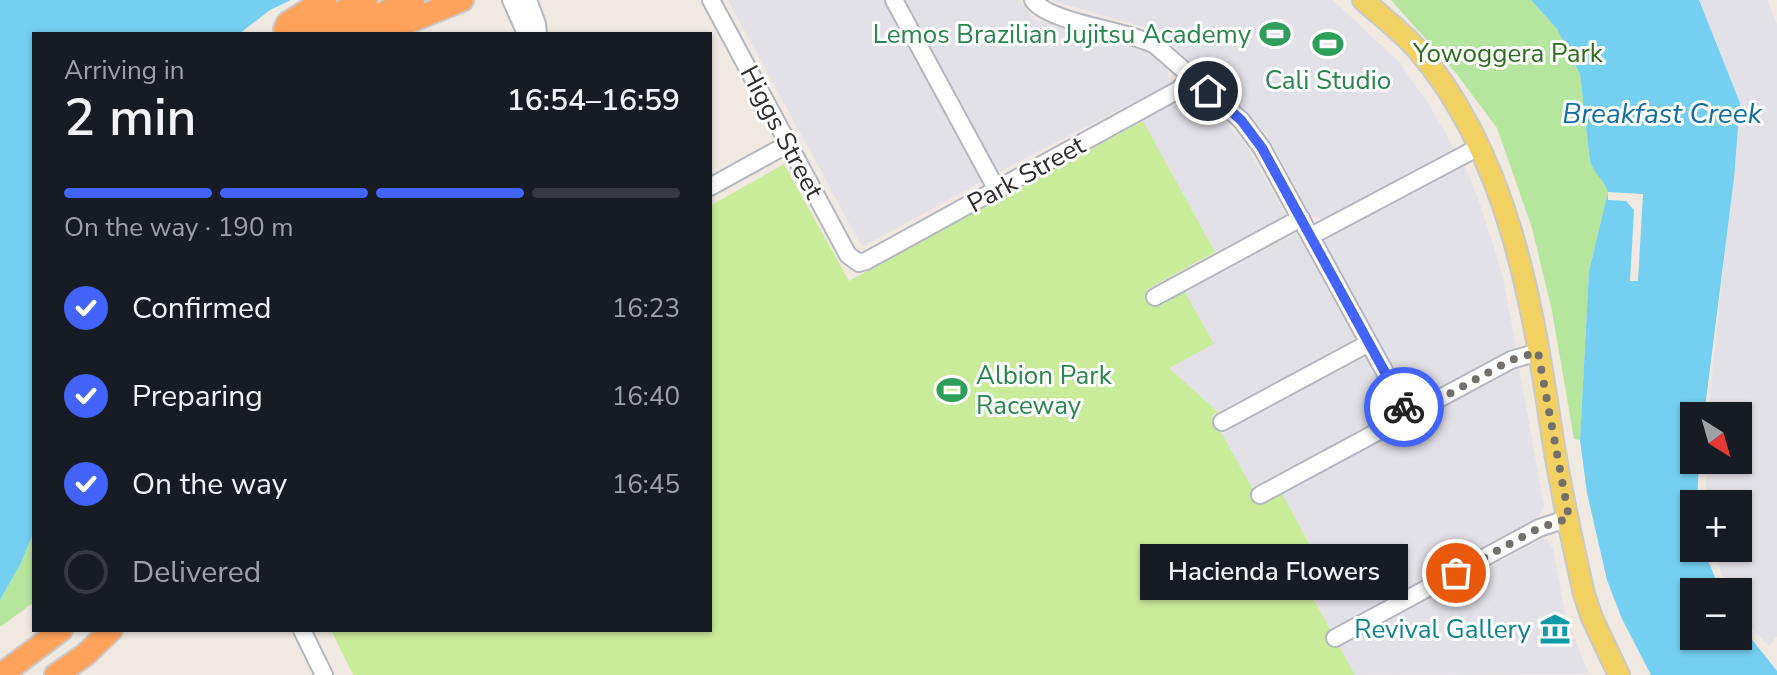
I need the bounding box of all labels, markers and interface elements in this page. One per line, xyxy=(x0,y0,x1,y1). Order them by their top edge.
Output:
place label: Lemos Brazilian Jujitsu Academy xyxy=(873,17,1252,52)
sports icon: Lemos Brazilian Jujitsu Academy xyxy=(1258,17,1292,51)
sports icon: Cali Studio xyxy=(1311,27,1345,61)
park label: Yowoggera Park xyxy=(1412,36,1604,71)
text: Arriving in xyxy=(64,53,185,88)
pin xyxy=(1174,57,1242,125)
street label: Higgs Street xyxy=(732,59,832,206)
place label: Cali Studio xyxy=(1265,63,1391,98)
icon: home xyxy=(1186,69,1230,113)
text: 16:54–16:59 xyxy=(507,80,680,121)
text: 2 min xyxy=(64,82,197,153)
water label: Breakfast Creek xyxy=(1562,95,1763,133)
street label: Park Street xyxy=(961,127,1092,221)
text: On the way · 190 m xyxy=(64,210,293,245)
icon: check xyxy=(64,286,108,330)
text: Confirmed xyxy=(132,288,272,329)
text: 16:23 xyxy=(612,291,680,326)
place label: Albion Park Raceway xyxy=(976,358,1113,423)
courier xyxy=(1364,367,1444,447)
sports icon: Albion Park Raceway xyxy=(935,373,969,407)
icon: check xyxy=(64,374,108,418)
text: Preparing xyxy=(132,376,263,417)
text: 16:40 xyxy=(612,379,680,414)
icon: bike xyxy=(1382,385,1426,429)
north arrow xyxy=(1680,402,1752,474)
map controls xyxy=(1680,402,1752,650)
icon: check xyxy=(64,462,108,506)
text: On the way xyxy=(132,464,287,505)
text: 16:45 xyxy=(612,467,680,502)
button: + xyxy=(1680,490,1752,562)
pin xyxy=(1422,539,1490,607)
callout: Hacienda Flowers xyxy=(1140,545,1408,601)
icon: bag xyxy=(1434,551,1478,595)
text: Delivered xyxy=(132,552,261,593)
text: Hacienda Flowers xyxy=(1168,554,1380,589)
button: − xyxy=(1680,578,1752,650)
place label: Revival Gallery xyxy=(1354,612,1532,647)
museum icon: Revival Gallery xyxy=(1538,612,1572,646)

